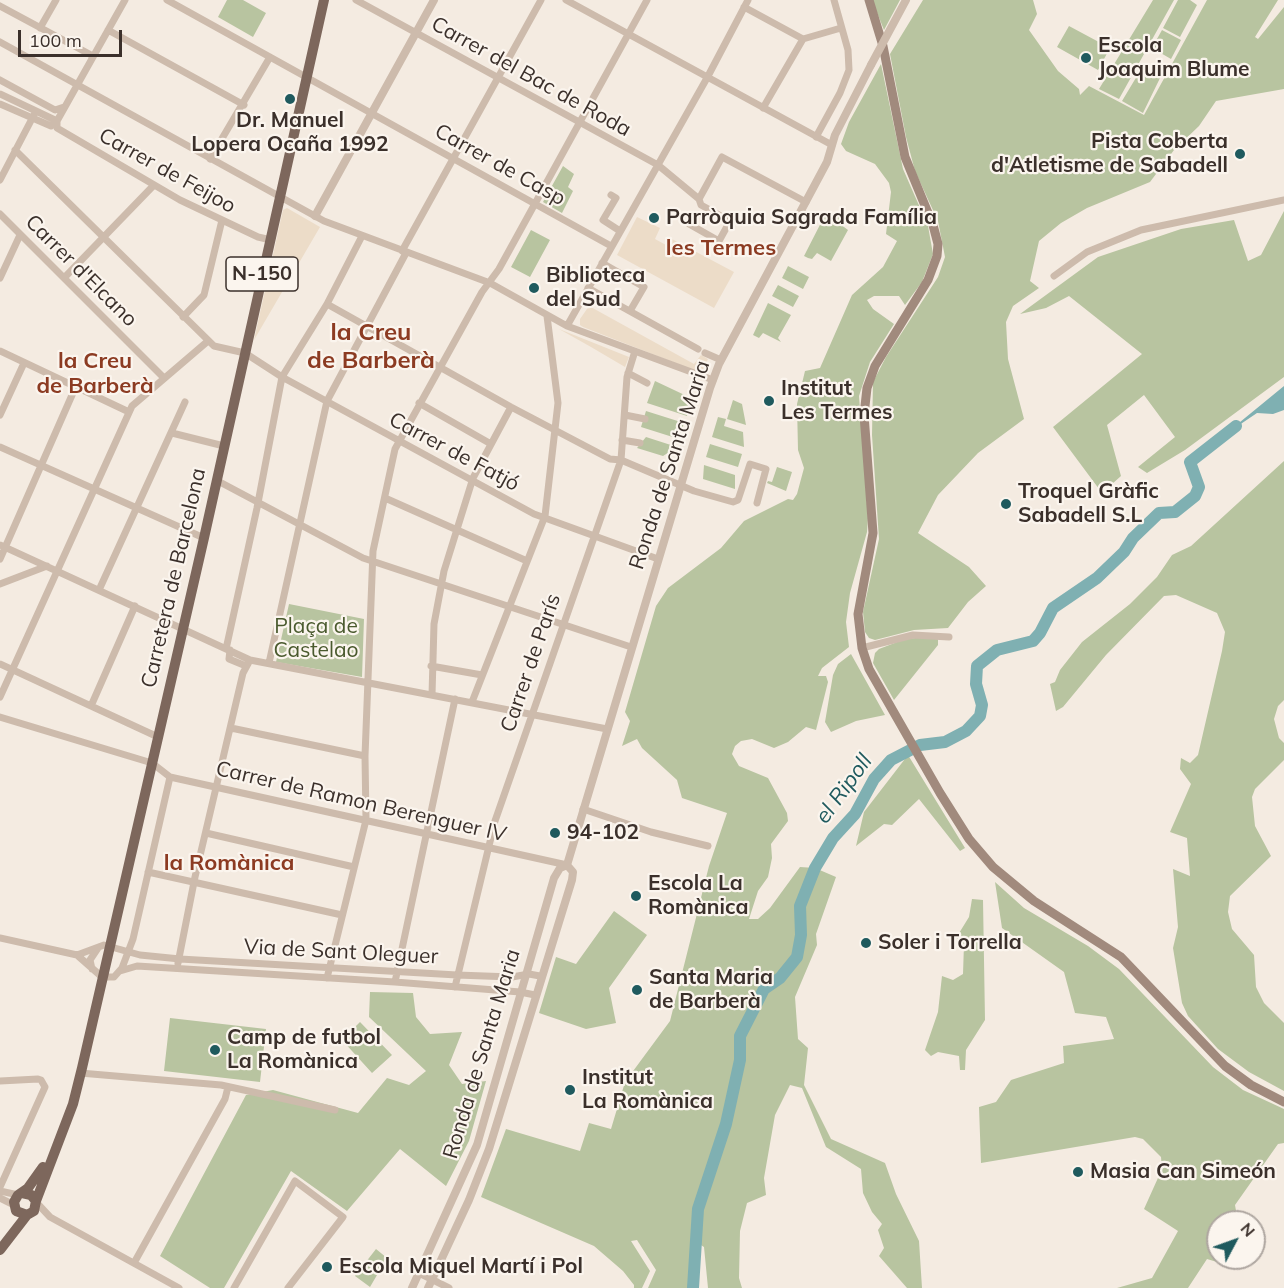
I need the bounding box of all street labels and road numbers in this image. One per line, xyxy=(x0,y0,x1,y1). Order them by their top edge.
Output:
street label: Carrer del Bac de Roda xyxy=(427,12,635,142)
street label: Carrer de Casp xyxy=(430,119,570,211)
street label: Carrer de Feijoo xyxy=(94,123,240,219)
street label: Carrer d'Elcano xyxy=(20,210,142,332)
road number: N-150 xyxy=(226,257,298,291)
street label: Ronda de Santa Maria xyxy=(624,357,716,573)
street label: Carrer de Fatjó xyxy=(384,407,524,497)
street label: Carretera de Barcelona xyxy=(136,466,212,690)
street label: Carrer de París xyxy=(496,591,566,735)
street label: Carrer de Ramon Berenguer IV xyxy=(213,756,509,848)
street label: Via de Sant Oleguer xyxy=(243,934,439,970)
street label: Ronda de Santa Maria xyxy=(438,946,526,1162)

